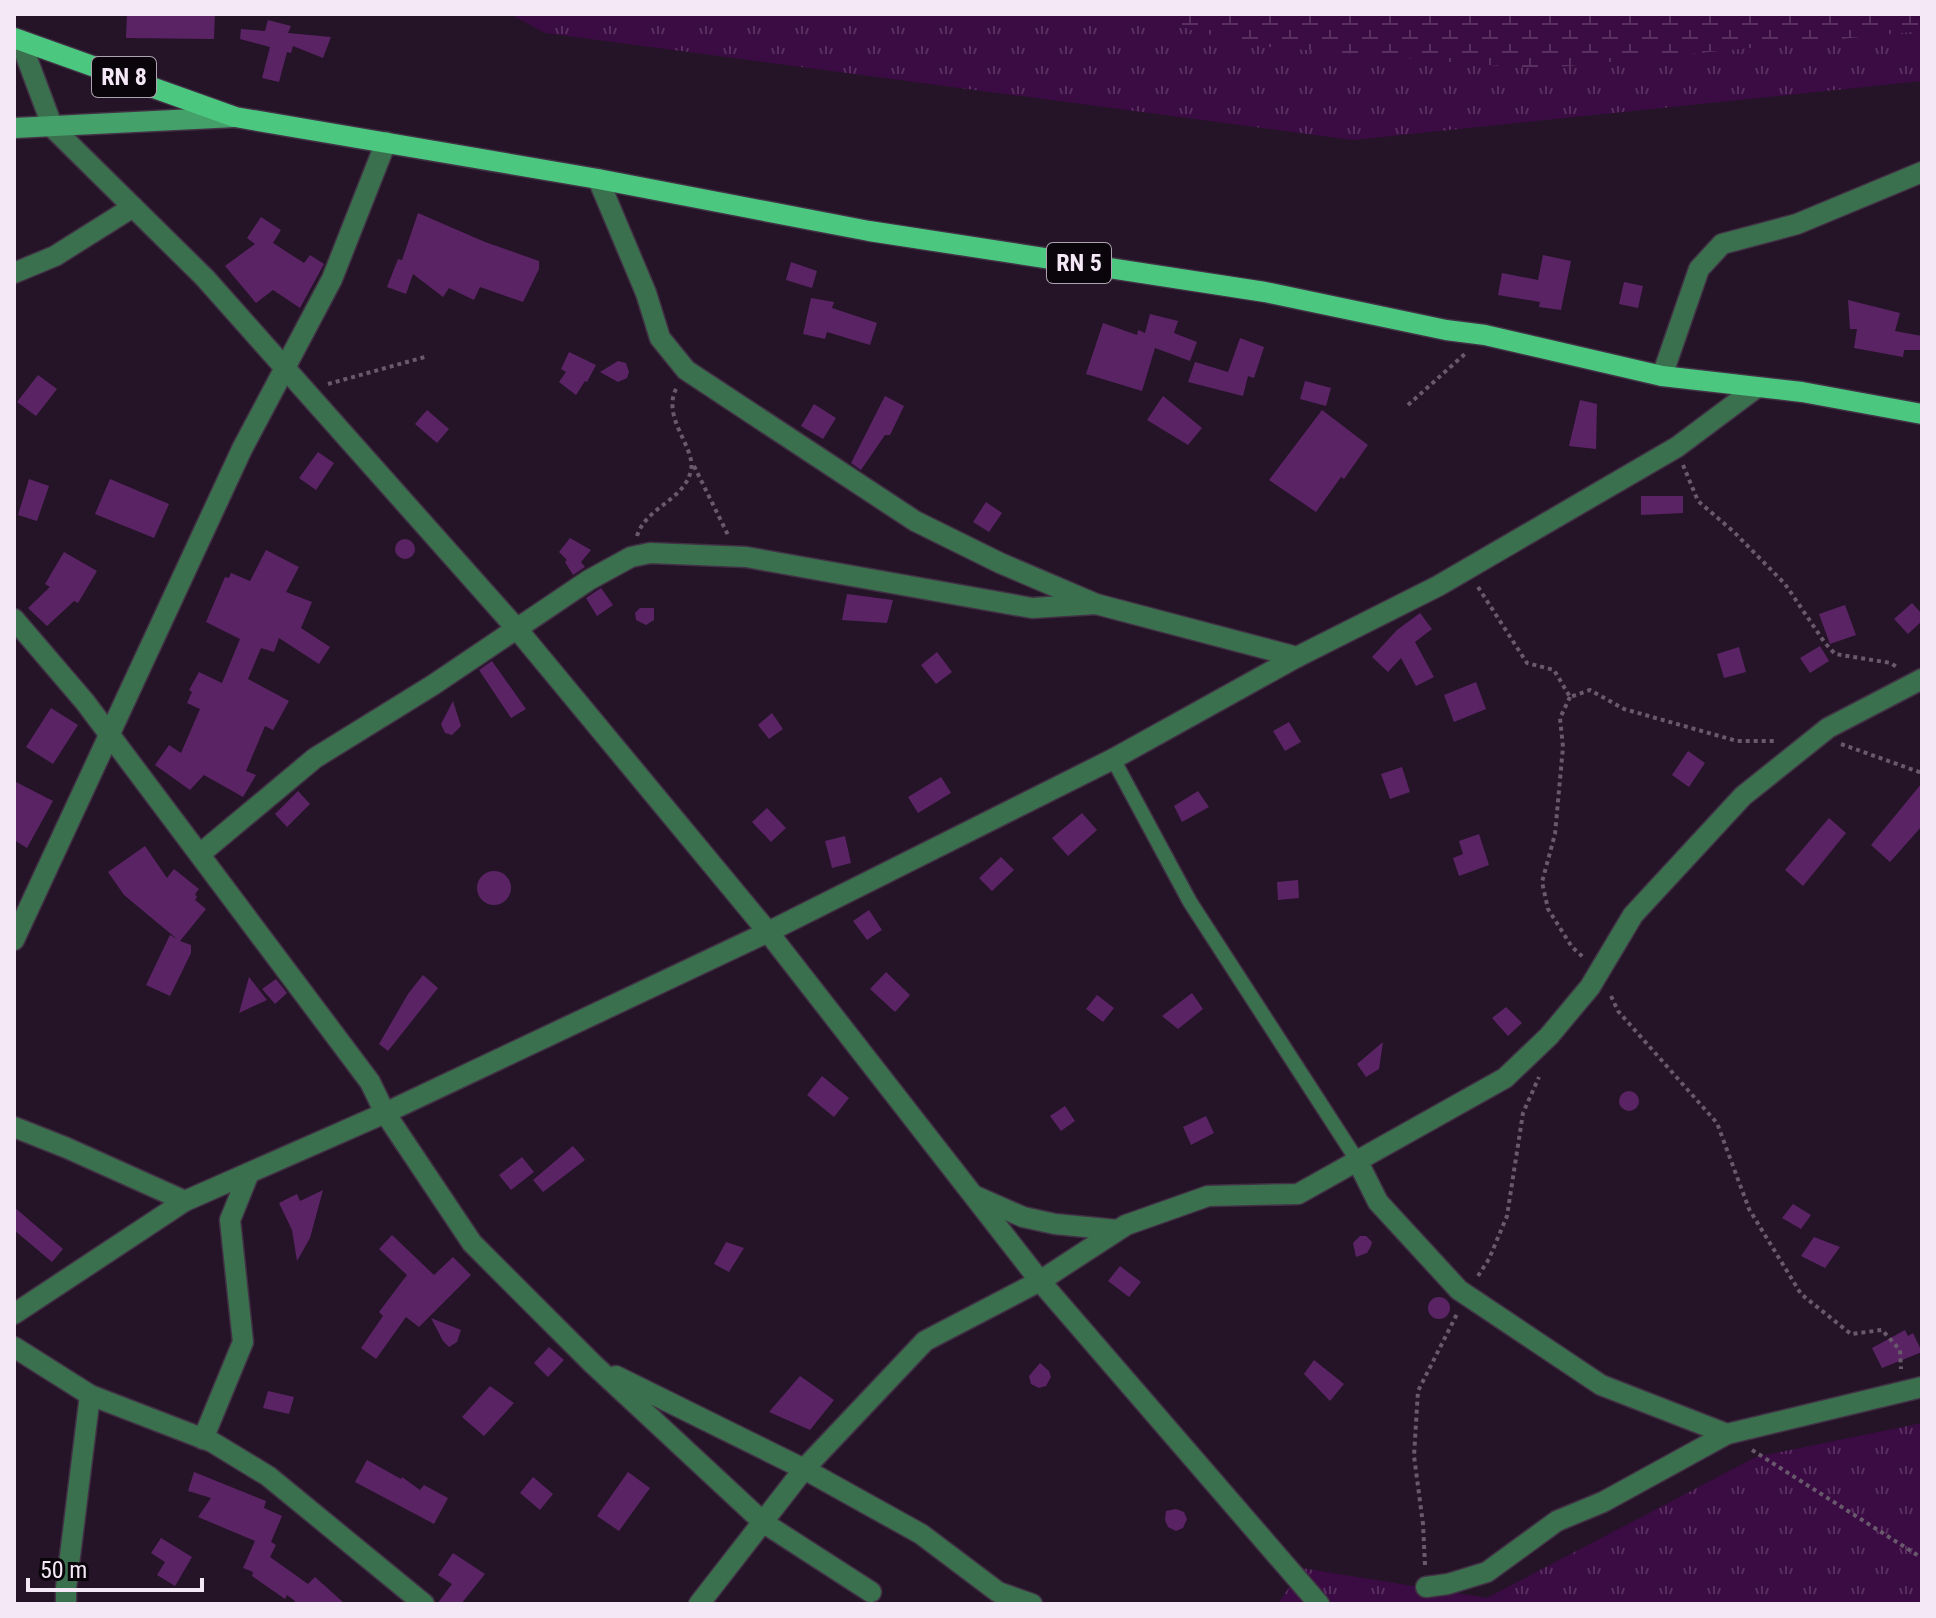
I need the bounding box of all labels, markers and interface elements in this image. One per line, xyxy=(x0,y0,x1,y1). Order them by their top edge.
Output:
road number: RN 8 xyxy=(92,57,156,97)
road number: RN 5 xyxy=(1047,243,1111,283)
scale bar xyxy=(28,1542,202,1592)
text: 50 m xyxy=(40,1556,87,1584)

